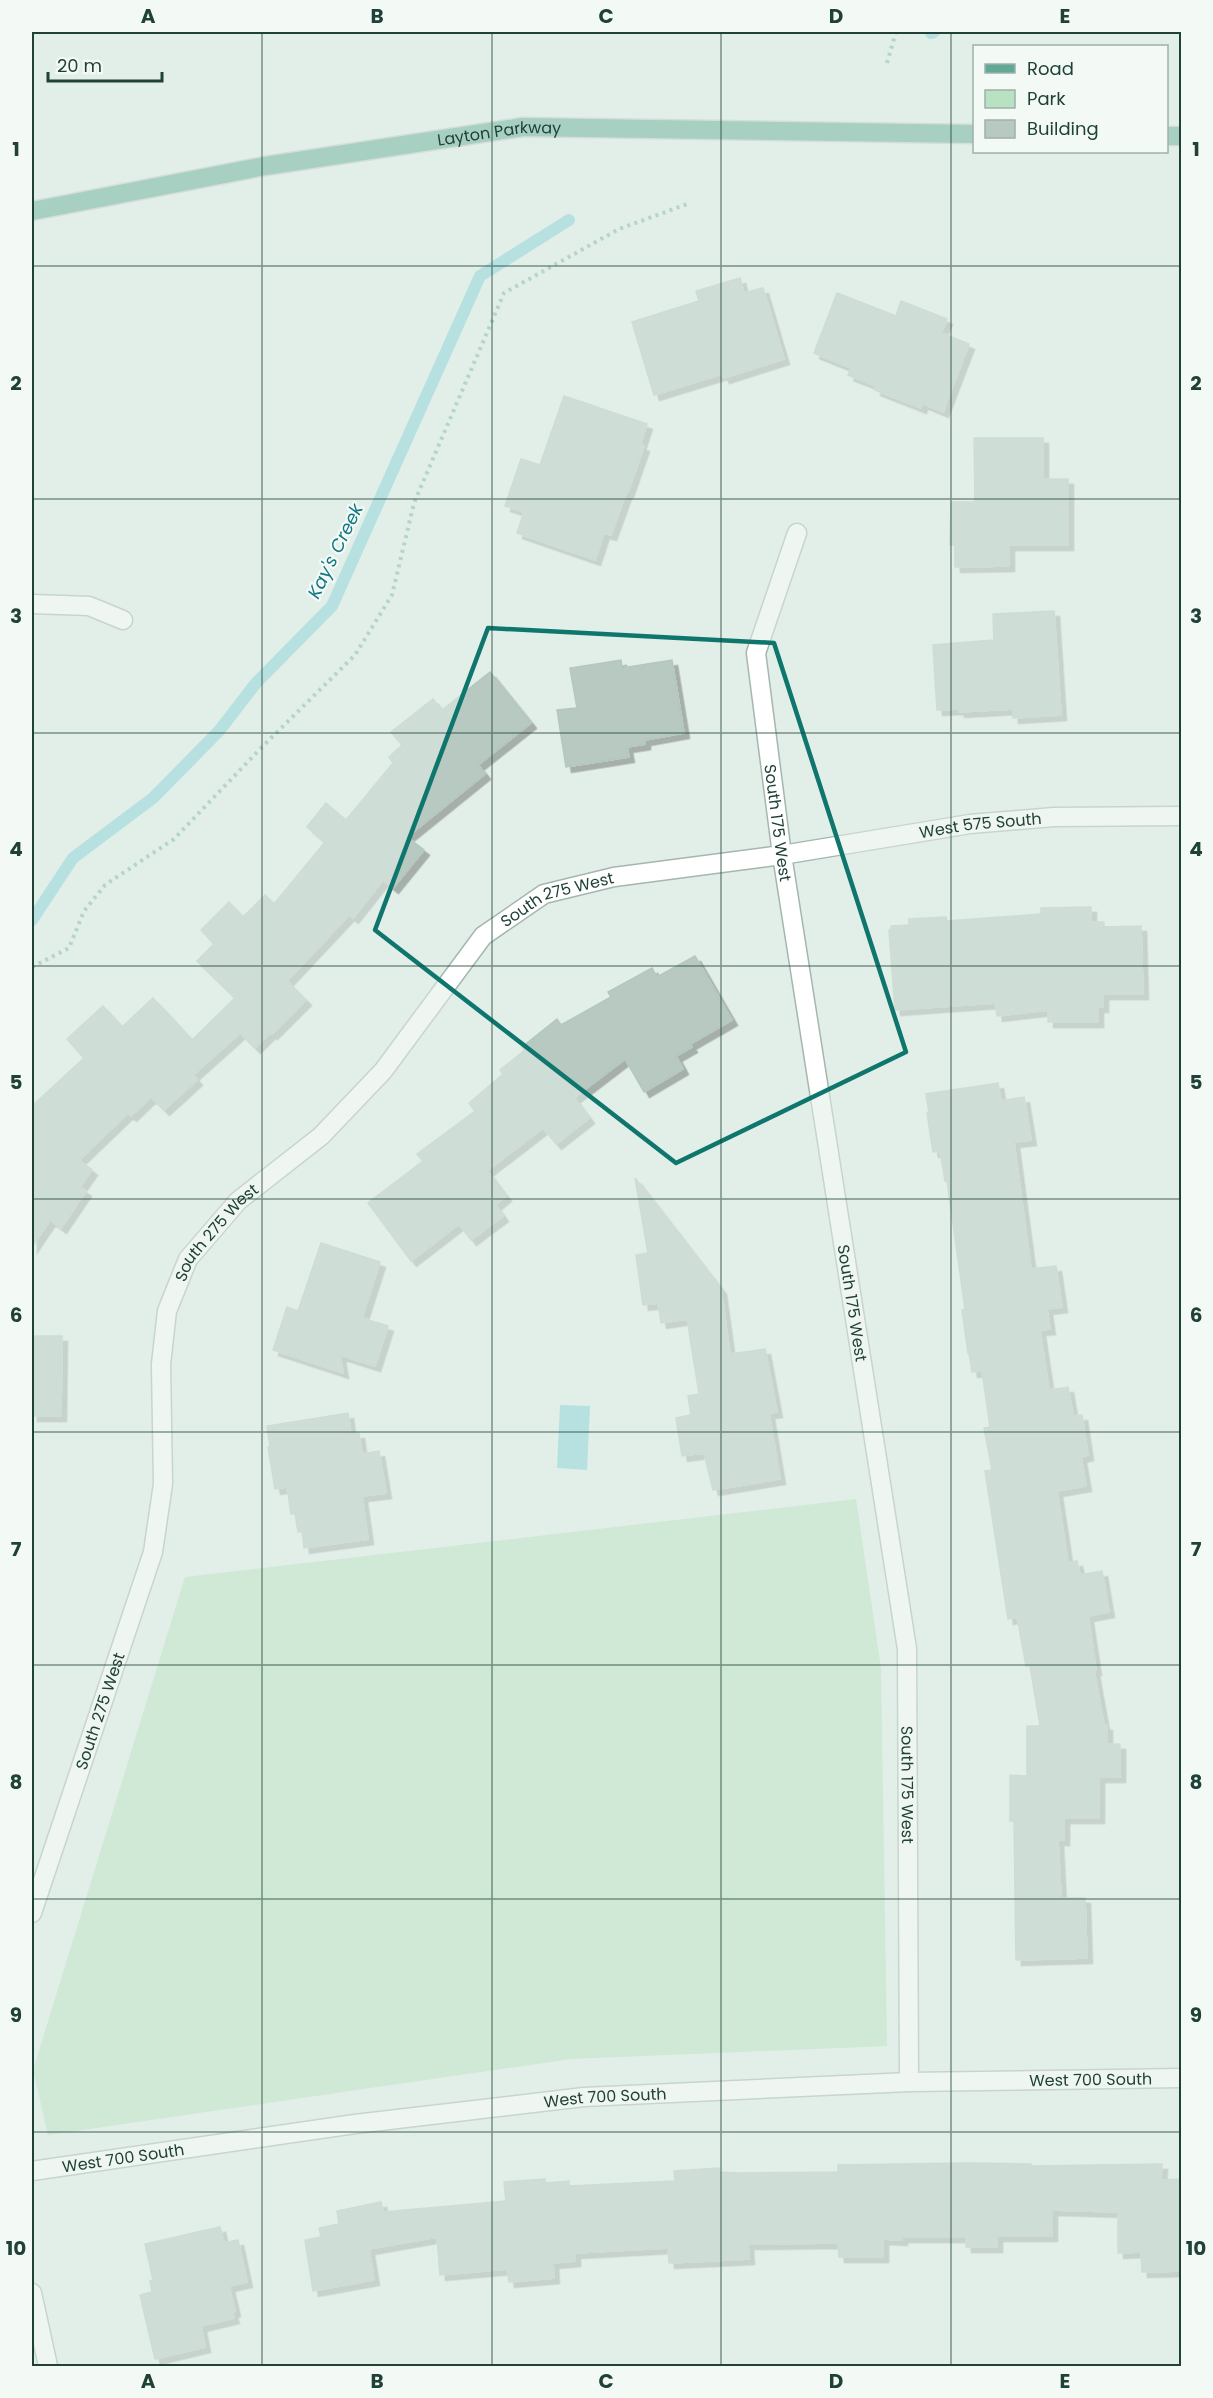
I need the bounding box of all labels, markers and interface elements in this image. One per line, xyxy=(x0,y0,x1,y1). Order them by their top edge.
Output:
text: A xyxy=(141,2,156,30)
text: B xyxy=(370,2,384,30)
text: C xyxy=(598,2,614,30)
text: D xyxy=(829,2,843,30)
text: E xyxy=(1060,2,1070,30)
scale bar xyxy=(48,45,162,83)
legend xyxy=(973,45,1168,153)
text: 20 m xyxy=(57,53,102,78)
text: Road xyxy=(1027,56,1074,81)
text: Park xyxy=(1027,86,1066,111)
street label: Layton Parkway xyxy=(436,115,561,151)
text: Building xyxy=(1027,116,1099,141)
text: 1 xyxy=(12,135,20,163)
text: 1 xyxy=(1192,135,1200,163)
text: 2 xyxy=(10,369,22,397)
text: 2 xyxy=(1190,369,1202,397)
water label: Kay's Creek xyxy=(301,499,369,603)
text: 3 xyxy=(10,602,22,630)
text: 3 xyxy=(1190,602,1202,630)
street label: South 175 West xyxy=(759,763,798,883)
street label: West 575 South xyxy=(917,807,1042,844)
text: 4 xyxy=(9,835,23,863)
text: 4 xyxy=(1189,835,1203,863)
street label: South 275 West xyxy=(496,866,616,932)
text: 5 xyxy=(10,1068,23,1096)
text: 5 xyxy=(1190,1068,1203,1096)
street label: South 275 West xyxy=(169,1178,263,1285)
street label: South 175 West xyxy=(832,1243,873,1363)
text: 6 xyxy=(10,1301,22,1329)
text: 6 xyxy=(1190,1301,1202,1329)
text: 7 xyxy=(11,1535,22,1563)
text: 7 xyxy=(1191,1535,1202,1563)
street label: South 275 West xyxy=(69,1649,130,1773)
street label: South 175 West xyxy=(896,1726,919,1844)
text: 8 xyxy=(10,1768,22,1796)
text: 8 xyxy=(1190,1768,1202,1796)
text: 9 xyxy=(10,2001,22,2029)
text: 9 xyxy=(1190,2001,1202,2029)
street label: West 700 South xyxy=(1029,2067,1152,2092)
street label: West 700 South xyxy=(542,2082,667,2113)
street label: West 700 South xyxy=(60,2138,186,2178)
text: 10 xyxy=(6,2234,26,2262)
text: 10 xyxy=(1186,2234,1206,2262)
text: A xyxy=(141,2367,156,2395)
text: B xyxy=(370,2367,384,2395)
text: C xyxy=(598,2367,614,2395)
text: D xyxy=(829,2367,843,2395)
text: E xyxy=(1060,2367,1070,2395)

